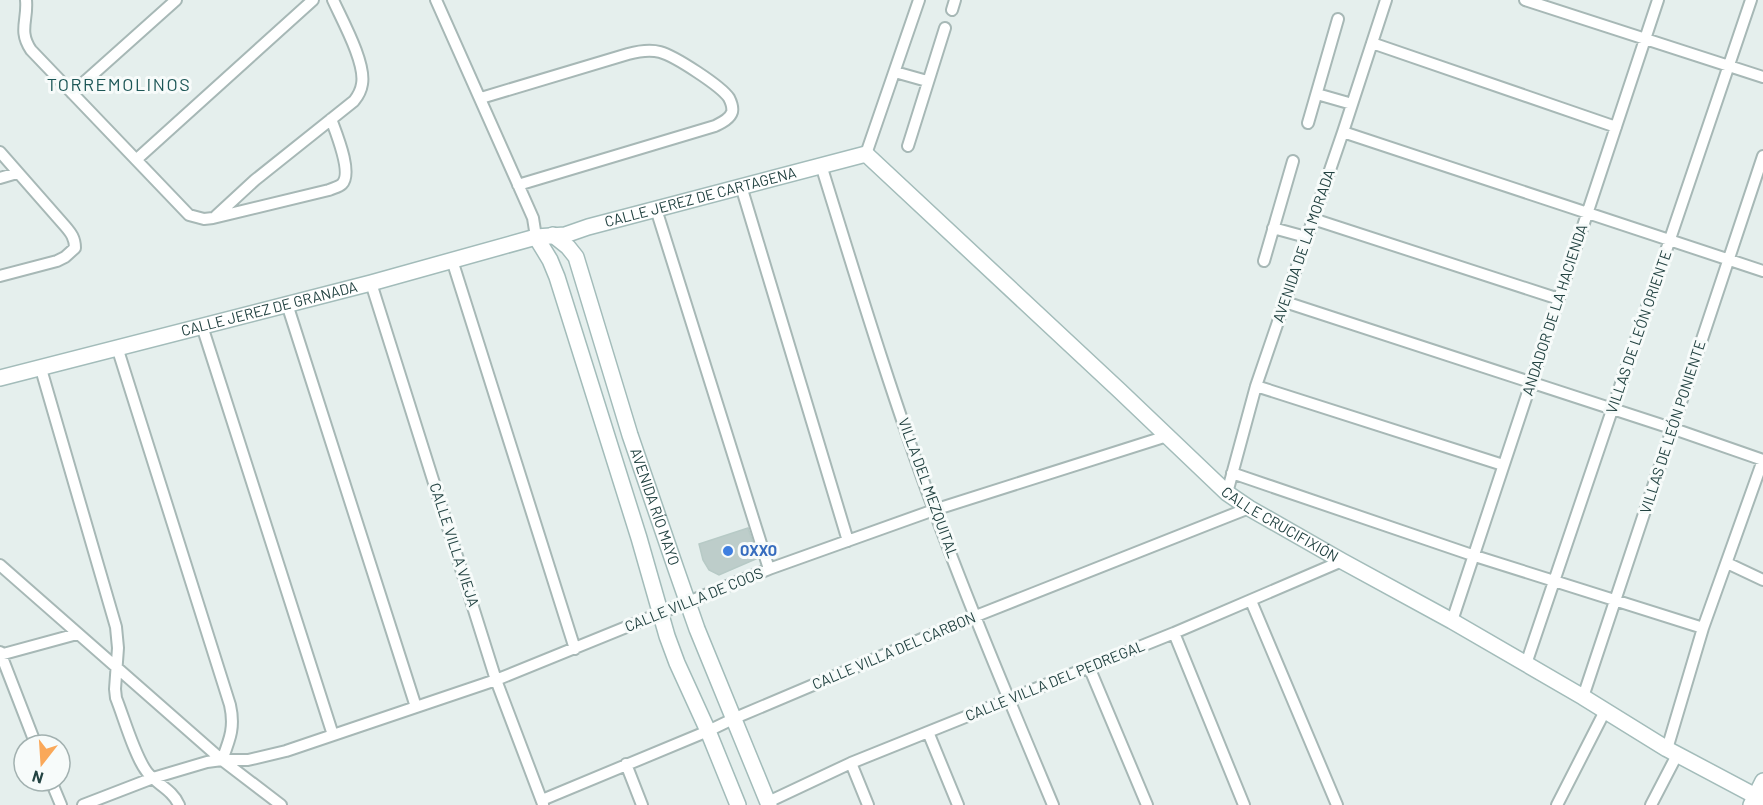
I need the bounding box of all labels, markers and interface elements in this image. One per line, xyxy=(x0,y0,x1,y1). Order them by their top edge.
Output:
district label: TORREMOLINOS xyxy=(47,73,191,95)
street label: CALLE JEREZ DE CARTAGENA xyxy=(602,163,798,230)
street label: AVENIDA DE LA MORADA xyxy=(1268,167,1338,325)
street label: ANDADOR DE LA HACIENDA xyxy=(1518,222,1590,398)
street label: VILLAS DE LEÓN ORIENTE xyxy=(1602,248,1674,416)
street label: CALLE JEREZ DE GRANADA xyxy=(179,277,359,339)
street label: VILLAS DE LEÓN PONIENTE xyxy=(1635,338,1709,516)
street label: VILLA DEL MEZQUITAL xyxy=(895,415,963,560)
street label: AVENIDA RÍO MAYO xyxy=(627,446,684,568)
street label: CALLE VILLA VIEJA xyxy=(426,480,483,609)
street label: CALLE CRUCIFIXIÓN xyxy=(1218,482,1342,565)
place label: OXXO xyxy=(740,541,777,559)
marker: OXXO xyxy=(721,544,735,558)
street label: CALLE VILLA DE COOS xyxy=(622,563,765,635)
street label: CALLE VILLA DEL CARBON xyxy=(809,607,978,693)
street label: CALLE VILLA DEL PEDREGAL xyxy=(962,636,1147,724)
north arrow xyxy=(12,733,72,793)
text: N xyxy=(30,767,45,788)

